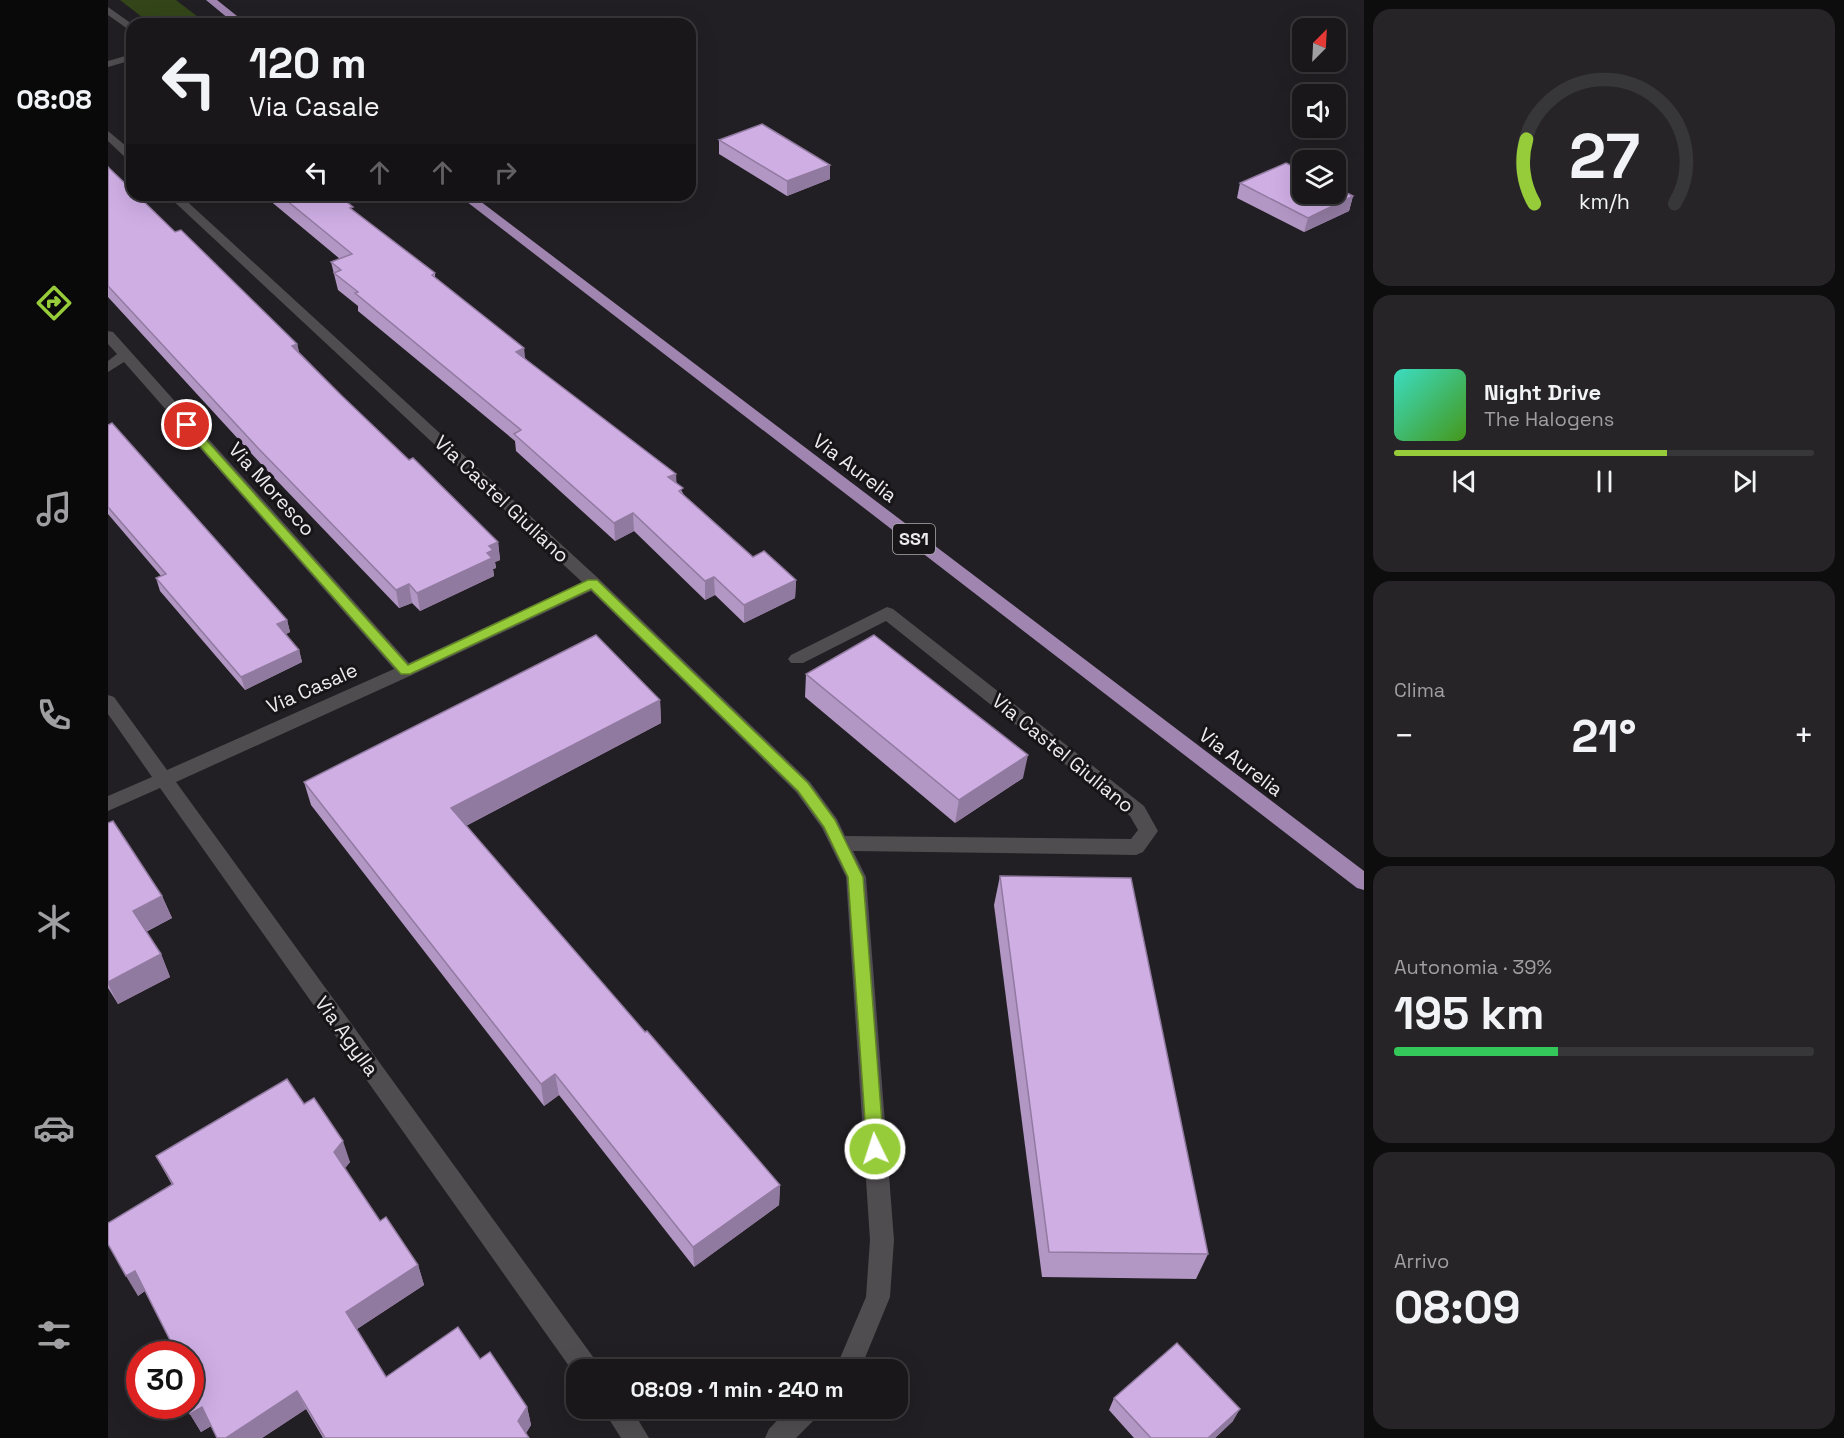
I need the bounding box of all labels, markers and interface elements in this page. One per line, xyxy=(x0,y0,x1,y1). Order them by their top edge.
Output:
north arrow xyxy=(1292,18,1346,72)
map controls xyxy=(1292,18,1346,204)
text: 120 m xyxy=(249,37,367,90)
icon: left xyxy=(150,42,228,120)
text: 08:08 xyxy=(16,82,92,117)
button: sound xyxy=(1292,84,1346,138)
text: Via Casale xyxy=(249,89,380,124)
text: 27 xyxy=(1568,118,1640,197)
button: layers xyxy=(1292,150,1346,204)
icon: left xyxy=(300,156,333,189)
icon: ahead xyxy=(363,156,396,189)
icon: ahead xyxy=(426,156,459,189)
icon: right xyxy=(489,156,522,189)
text: km/h xyxy=(1578,189,1630,216)
icon: directions xyxy=(33,282,75,324)
text: Night Drive xyxy=(1484,378,1601,406)
pin xyxy=(161,399,212,450)
text: The Halogens xyxy=(1484,406,1614,432)
icon: arrive xyxy=(170,408,203,441)
street label: Via Aurelia xyxy=(808,428,902,508)
street label: Via Castel Giuliano xyxy=(429,430,575,568)
street label: Via Moresco xyxy=(223,437,321,541)
icon: previous xyxy=(1448,465,1481,498)
icon: pause xyxy=(1588,465,1621,498)
icon: next xyxy=(1728,465,1761,498)
icon: music xyxy=(33,488,75,530)
road number: SS1 xyxy=(893,524,935,554)
street label: Via Casale xyxy=(262,656,362,720)
text: Clima xyxy=(1394,677,1445,703)
street label: Via Castel Giuliano xyxy=(987,688,1139,818)
icon: phone xyxy=(33,694,75,736)
text: 21° xyxy=(1572,708,1636,765)
text: − xyxy=(1394,715,1414,757)
text: + xyxy=(1794,715,1814,757)
street label: Via Aurelia xyxy=(1194,722,1288,802)
icon: climate xyxy=(33,901,75,943)
text: Autonomia · 39% xyxy=(1394,954,1552,980)
text: 195 km xyxy=(1394,985,1544,1042)
street label: Via Agylla xyxy=(309,991,385,1081)
icon: car xyxy=(33,1107,75,1149)
position arrow xyxy=(843,1117,907,1181)
text: Arrivo xyxy=(1394,1248,1449,1274)
text: 08:09 xyxy=(1394,1279,1521,1336)
icon: filters xyxy=(33,1314,75,1356)
speed limit sign: 30 xyxy=(126,1341,204,1419)
text: 08:09 · 1 min · 240 m xyxy=(631,1375,843,1403)

